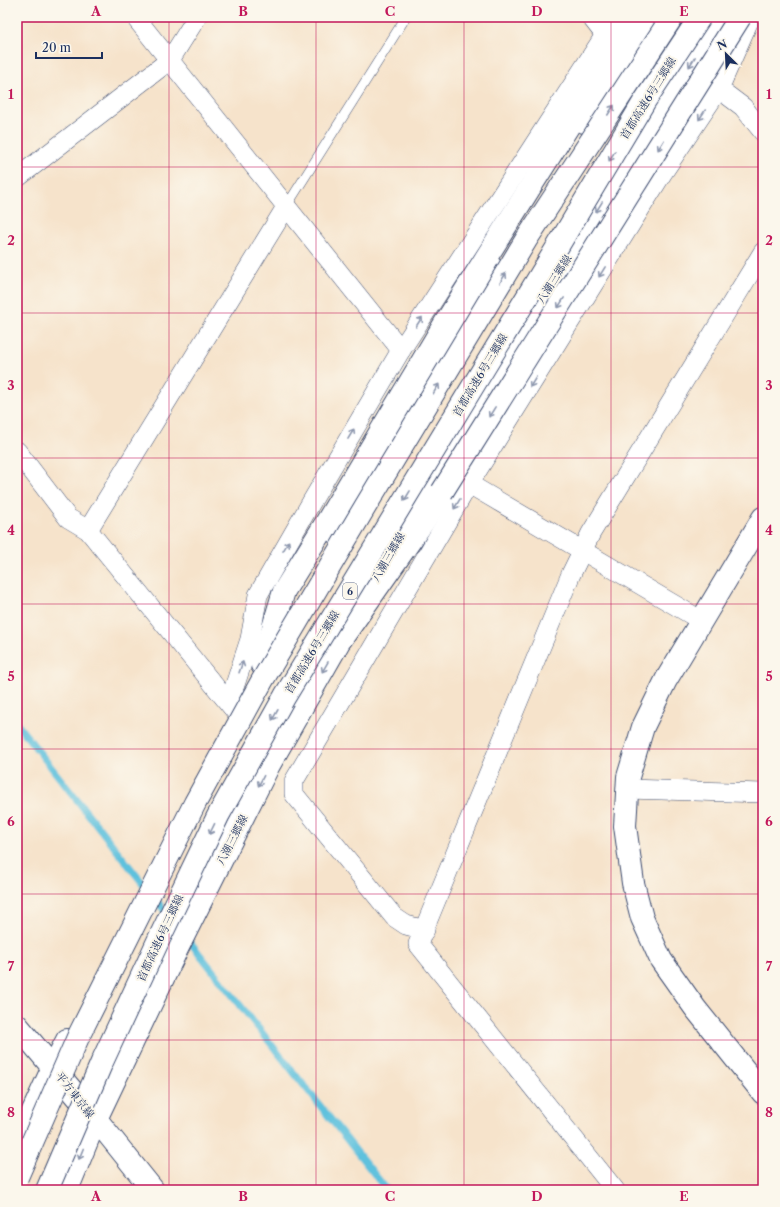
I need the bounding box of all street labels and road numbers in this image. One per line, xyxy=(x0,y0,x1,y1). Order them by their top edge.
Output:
street label: 首都高速6号三郷線 xyxy=(617,54,679,142)
street label: 八潮三郷線 xyxy=(533,252,575,306)
street label: 首都高速6号三郷線 xyxy=(450,331,510,419)
street label: 八潮三郷線 xyxy=(368,530,408,584)
road number: 6 xyxy=(343,583,357,599)
street label: 首都高速6号三郷線 xyxy=(282,608,342,696)
street label: 八潮三郷線 xyxy=(213,812,251,868)
street label: 首都高速6号三郷線 xyxy=(134,892,186,984)
street label: 平方東京線 xyxy=(53,1069,97,1121)

